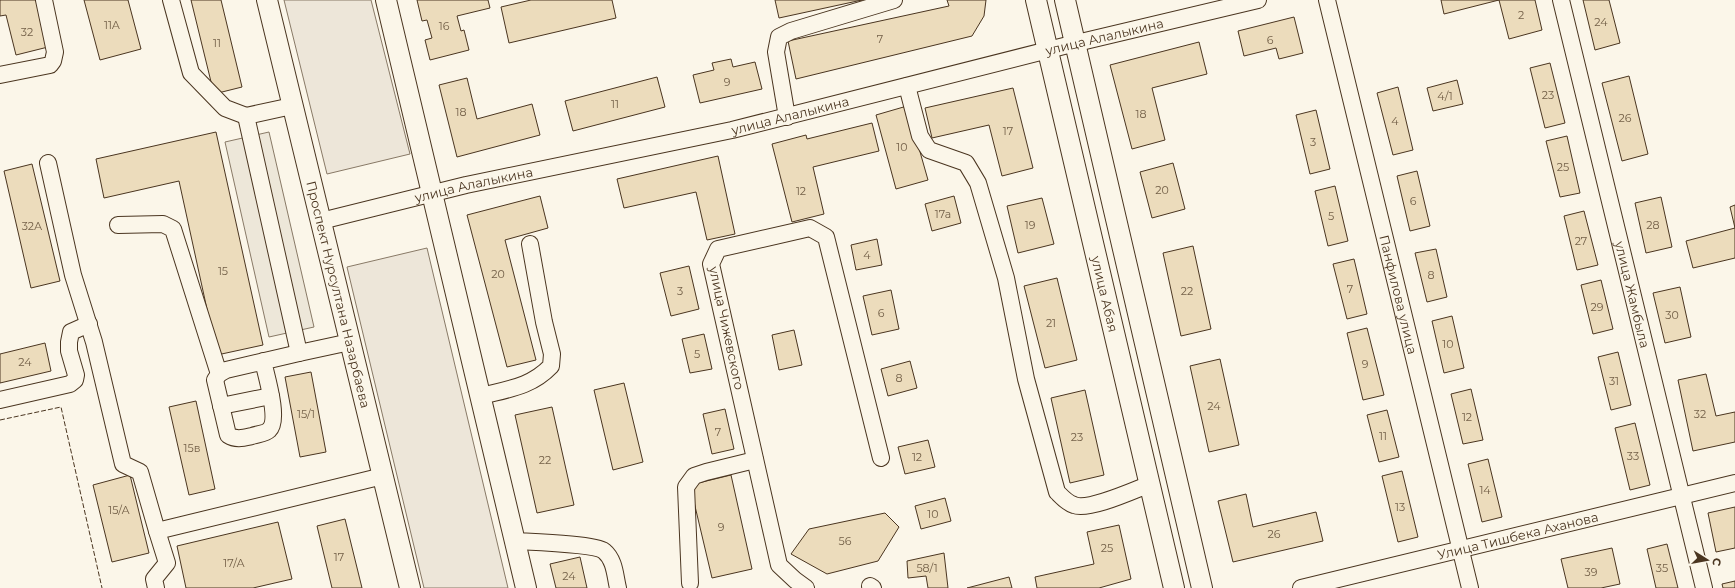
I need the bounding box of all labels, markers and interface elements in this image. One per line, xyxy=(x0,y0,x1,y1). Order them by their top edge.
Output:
house number: 2 xyxy=(1518,8,1524,22)
street label: улица Алалыкина xyxy=(1043,15,1165,59)
house number: 24 xyxy=(1594,15,1608,29)
house number: 11А xyxy=(104,18,121,32)
house number: 16 xyxy=(439,19,450,33)
house number: 32 xyxy=(21,25,33,39)
house number: 7 xyxy=(877,32,883,46)
house number: 6 xyxy=(1267,33,1274,47)
house number: 11 xyxy=(213,36,221,50)
house number: 9 xyxy=(724,75,731,89)
house number: 23 xyxy=(1542,88,1554,102)
house number: 4/1 xyxy=(1437,89,1453,103)
street label: улица Алалыкина xyxy=(729,93,851,138)
house number: 11 xyxy=(611,97,619,111)
house number: 18 xyxy=(456,105,467,119)
house number: 18 xyxy=(1136,107,1147,121)
house number: 26 xyxy=(1619,111,1632,125)
house number: 4 xyxy=(1391,114,1399,128)
house number: 17 xyxy=(1003,124,1013,138)
house number: 3 xyxy=(1310,135,1316,149)
house number: 10 xyxy=(896,140,908,154)
house number: 25 xyxy=(1557,160,1569,174)
street label: улица Алалыкина xyxy=(412,163,534,206)
street label: Проспект Нурсултана Назарбаева xyxy=(303,179,374,410)
house number: 20 xyxy=(1155,183,1169,197)
house number: 12 xyxy=(796,184,806,198)
house number: 6 xyxy=(1410,194,1417,208)
house number: 17а xyxy=(935,207,951,221)
house number: 5 xyxy=(1328,209,1334,223)
house number: 19 xyxy=(1025,218,1036,232)
house number: 28 xyxy=(1646,218,1660,232)
house number: 32А xyxy=(22,219,43,233)
street label: Панфилова улица xyxy=(1376,233,1421,356)
house number: 27 xyxy=(1575,234,1587,248)
street label: улица Жамбыла xyxy=(1612,238,1653,349)
house number: 4 xyxy=(863,248,871,262)
street label: улица Абая xyxy=(1088,253,1122,334)
house number: 15 xyxy=(218,264,228,278)
street label: улица Чижевского xyxy=(706,264,748,391)
house number: 20 xyxy=(491,267,505,281)
house number: 8 xyxy=(1427,268,1435,282)
house number: 7 xyxy=(1347,282,1353,296)
house number: 3 xyxy=(677,284,683,298)
house number: 22 xyxy=(1181,284,1193,298)
house number: 29 xyxy=(1591,300,1604,314)
house number: 6 xyxy=(878,306,885,320)
house number: 30 xyxy=(1665,308,1679,322)
house number: 21 xyxy=(1046,316,1056,330)
house number: 10 xyxy=(1442,337,1454,351)
house number: 5 xyxy=(694,347,700,361)
house number: 24 xyxy=(18,355,32,369)
house number: 9 xyxy=(1362,357,1369,371)
house number: 8 xyxy=(895,371,903,385)
house number: 31 xyxy=(1609,374,1619,388)
house number: 24 xyxy=(1207,399,1221,413)
house number: 15/1 xyxy=(297,407,315,421)
house number: 32 xyxy=(1694,407,1706,421)
house number: 12 xyxy=(1462,410,1472,424)
house number: 7 xyxy=(715,425,721,439)
house number: 11 xyxy=(1379,429,1387,443)
house number: 23 xyxy=(1071,430,1083,444)
house number: 15в xyxy=(184,441,200,455)
house number: 33 xyxy=(1627,449,1639,463)
house number: 12 xyxy=(912,450,922,464)
house number: 22 xyxy=(539,453,551,467)
house number: 14 xyxy=(1479,483,1491,497)
house number: 13 xyxy=(1395,500,1405,514)
house number: 15/А xyxy=(108,503,131,517)
house number: 10 xyxy=(927,507,939,521)
street label: Улица Тишбека Аханова xyxy=(1436,508,1600,563)
house number: 9 xyxy=(718,520,725,534)
house number: 26 xyxy=(1268,527,1281,541)
house number: 56 xyxy=(839,534,852,548)
north arrow xyxy=(1687,540,1727,580)
house number: 25 xyxy=(1101,541,1113,555)
house number: 17 xyxy=(334,550,344,564)
house number: 17/А xyxy=(223,556,246,570)
text: С xyxy=(1709,557,1724,567)
house number: 58/1 xyxy=(916,561,938,575)
house number: 35 xyxy=(1656,561,1668,575)
house number: 39 xyxy=(1585,565,1598,579)
house number: 24 xyxy=(562,569,576,583)

